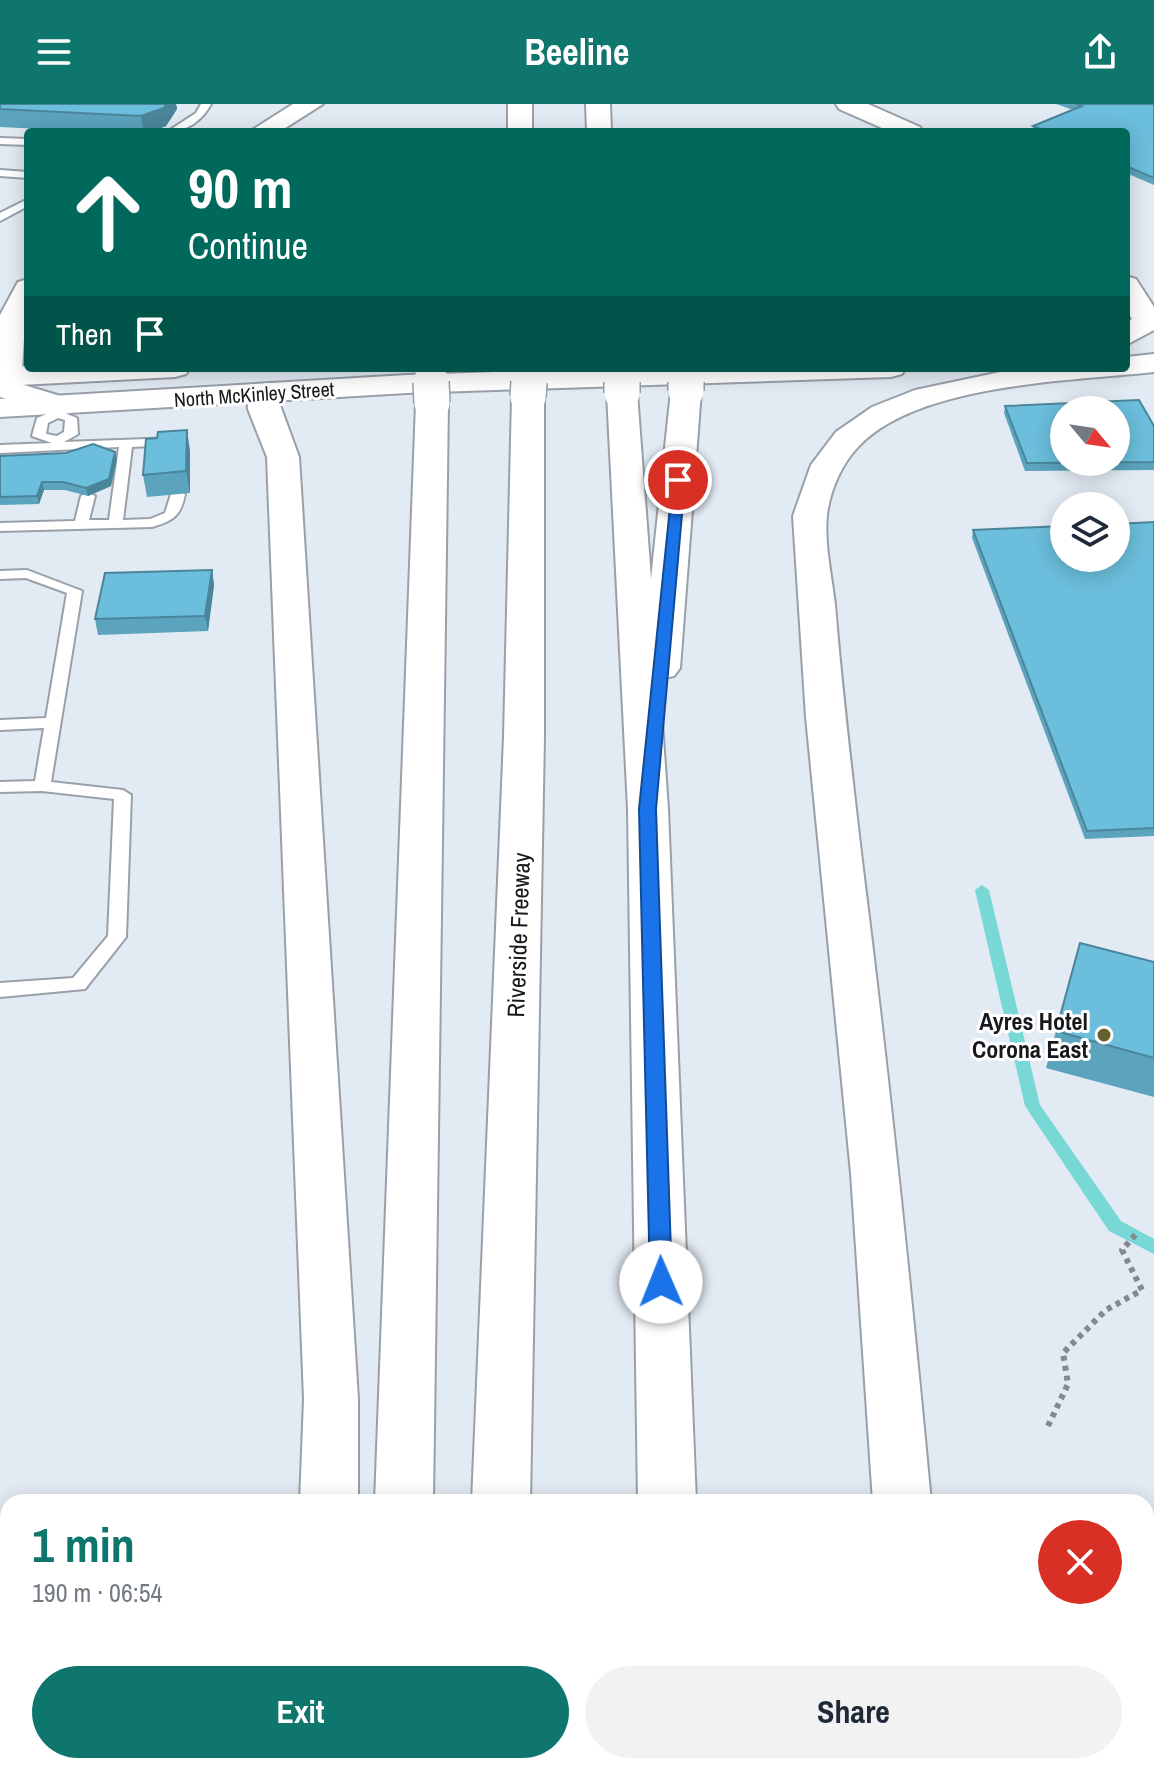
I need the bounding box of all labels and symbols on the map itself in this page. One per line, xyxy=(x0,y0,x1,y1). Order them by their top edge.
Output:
street label: North McKinley Street xyxy=(173,375,335,413)
north arrow xyxy=(1050,396,1130,476)
pin xyxy=(644,446,712,514)
street label: Riverside Freeway xyxy=(499,852,537,1018)
place label: Ayres Hotel Corona East xyxy=(972,1005,1088,1065)
marker: Ayres Hotel Corona East xyxy=(1095,1026,1113,1044)
position arrow xyxy=(619,1240,703,1324)

